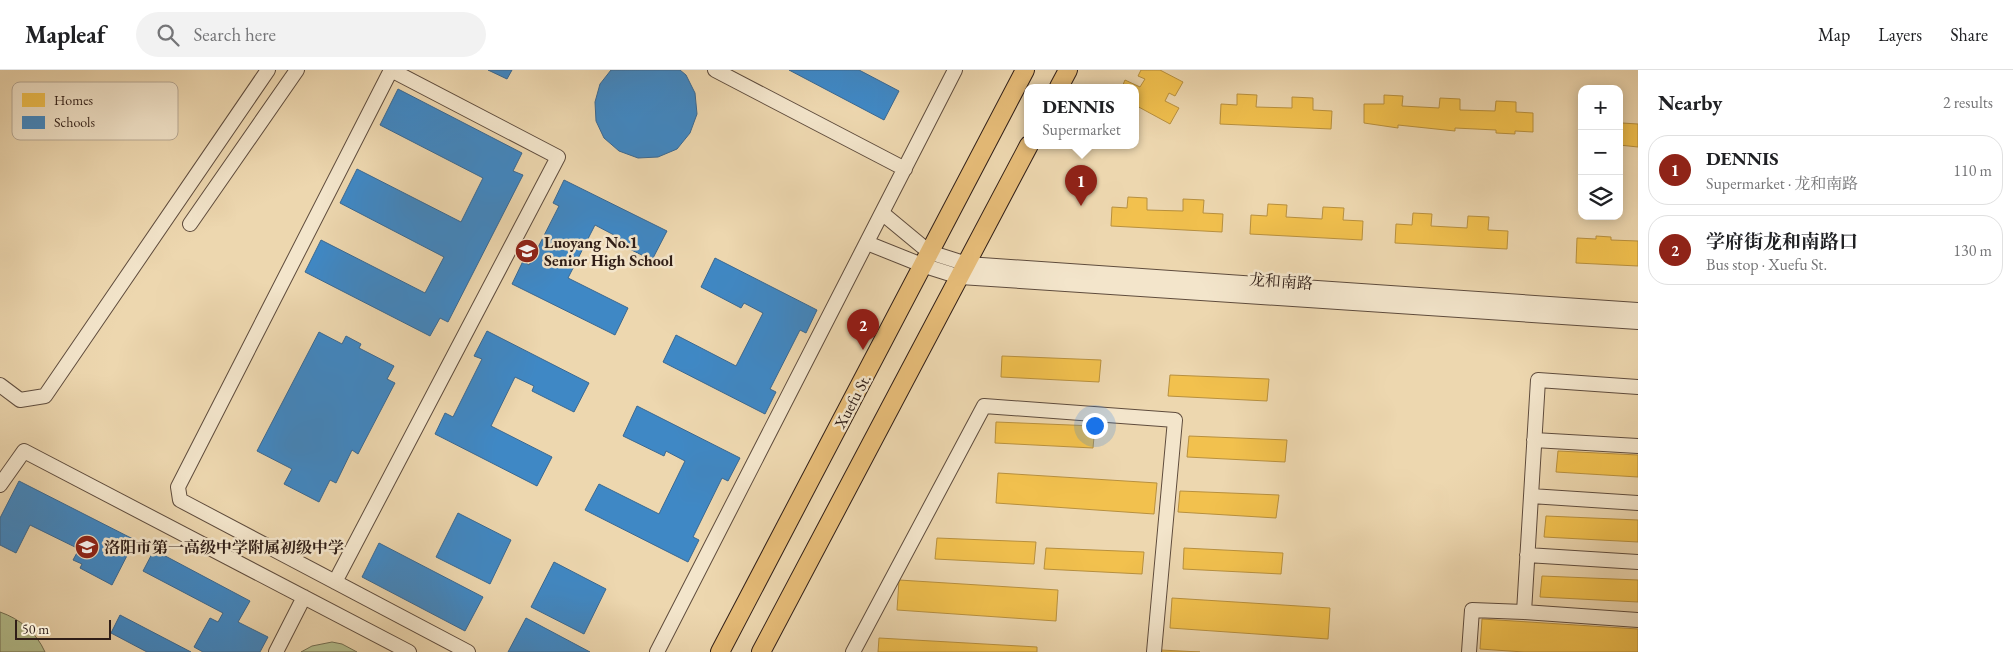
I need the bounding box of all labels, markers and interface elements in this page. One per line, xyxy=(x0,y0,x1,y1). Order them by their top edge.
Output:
search box xyxy=(136,12,486,57)
text: Mapleaf xyxy=(25,19,106,50)
icon: search xyxy=(154,21,182,49)
text: Search here xyxy=(194,22,276,47)
text: Map xyxy=(1818,23,1850,46)
text: Layers xyxy=(1878,23,1922,46)
text: Share xyxy=(1950,23,1988,46)
legend xyxy=(12,82,178,140)
popup xyxy=(1024,84,1139,149)
map controls xyxy=(1578,85,1623,220)
button: + xyxy=(1578,85,1623,130)
text: Nearby xyxy=(1658,89,1722,116)
text: Homes xyxy=(54,91,94,109)
text: 2 results xyxy=(1943,92,1993,113)
text: DENNIS xyxy=(1042,94,1115,119)
text: Schools xyxy=(54,113,95,131)
text: Supermarket xyxy=(1042,119,1121,140)
button: − xyxy=(1578,130,1623,175)
text: DENNIS xyxy=(1706,146,1779,171)
text: 1 xyxy=(1671,160,1679,181)
text: 110 m xyxy=(1953,160,1992,181)
pin: 1 xyxy=(1065,165,1097,206)
text: Supermarket · 龙和南路 xyxy=(1706,173,1858,194)
button: layers xyxy=(1578,175,1623,220)
text: 学府街龙和南路口 xyxy=(1706,229,1858,254)
place label: Luoyang No.1 Senior High School xyxy=(544,232,674,271)
school or university icon: Luoyang No.1 Senior High School xyxy=(514,238,540,264)
text: 2 xyxy=(1671,240,1679,261)
text: 130 m xyxy=(1953,240,1992,261)
text: Bus stop · Xuefu St. xyxy=(1706,254,1827,275)
street label: 龙和南路 xyxy=(1248,269,1314,294)
pin: 2 xyxy=(847,309,879,350)
street label: Xuefu St. xyxy=(829,370,876,433)
your location xyxy=(1082,413,1108,439)
school or university icon: 洛阳市第一高级中学附属初级中学 xyxy=(74,534,100,560)
place label: 洛阳市第一高级中学附属初级中学 xyxy=(104,537,344,558)
scale bar xyxy=(15,617,111,640)
text: 50 m xyxy=(22,620,49,638)

